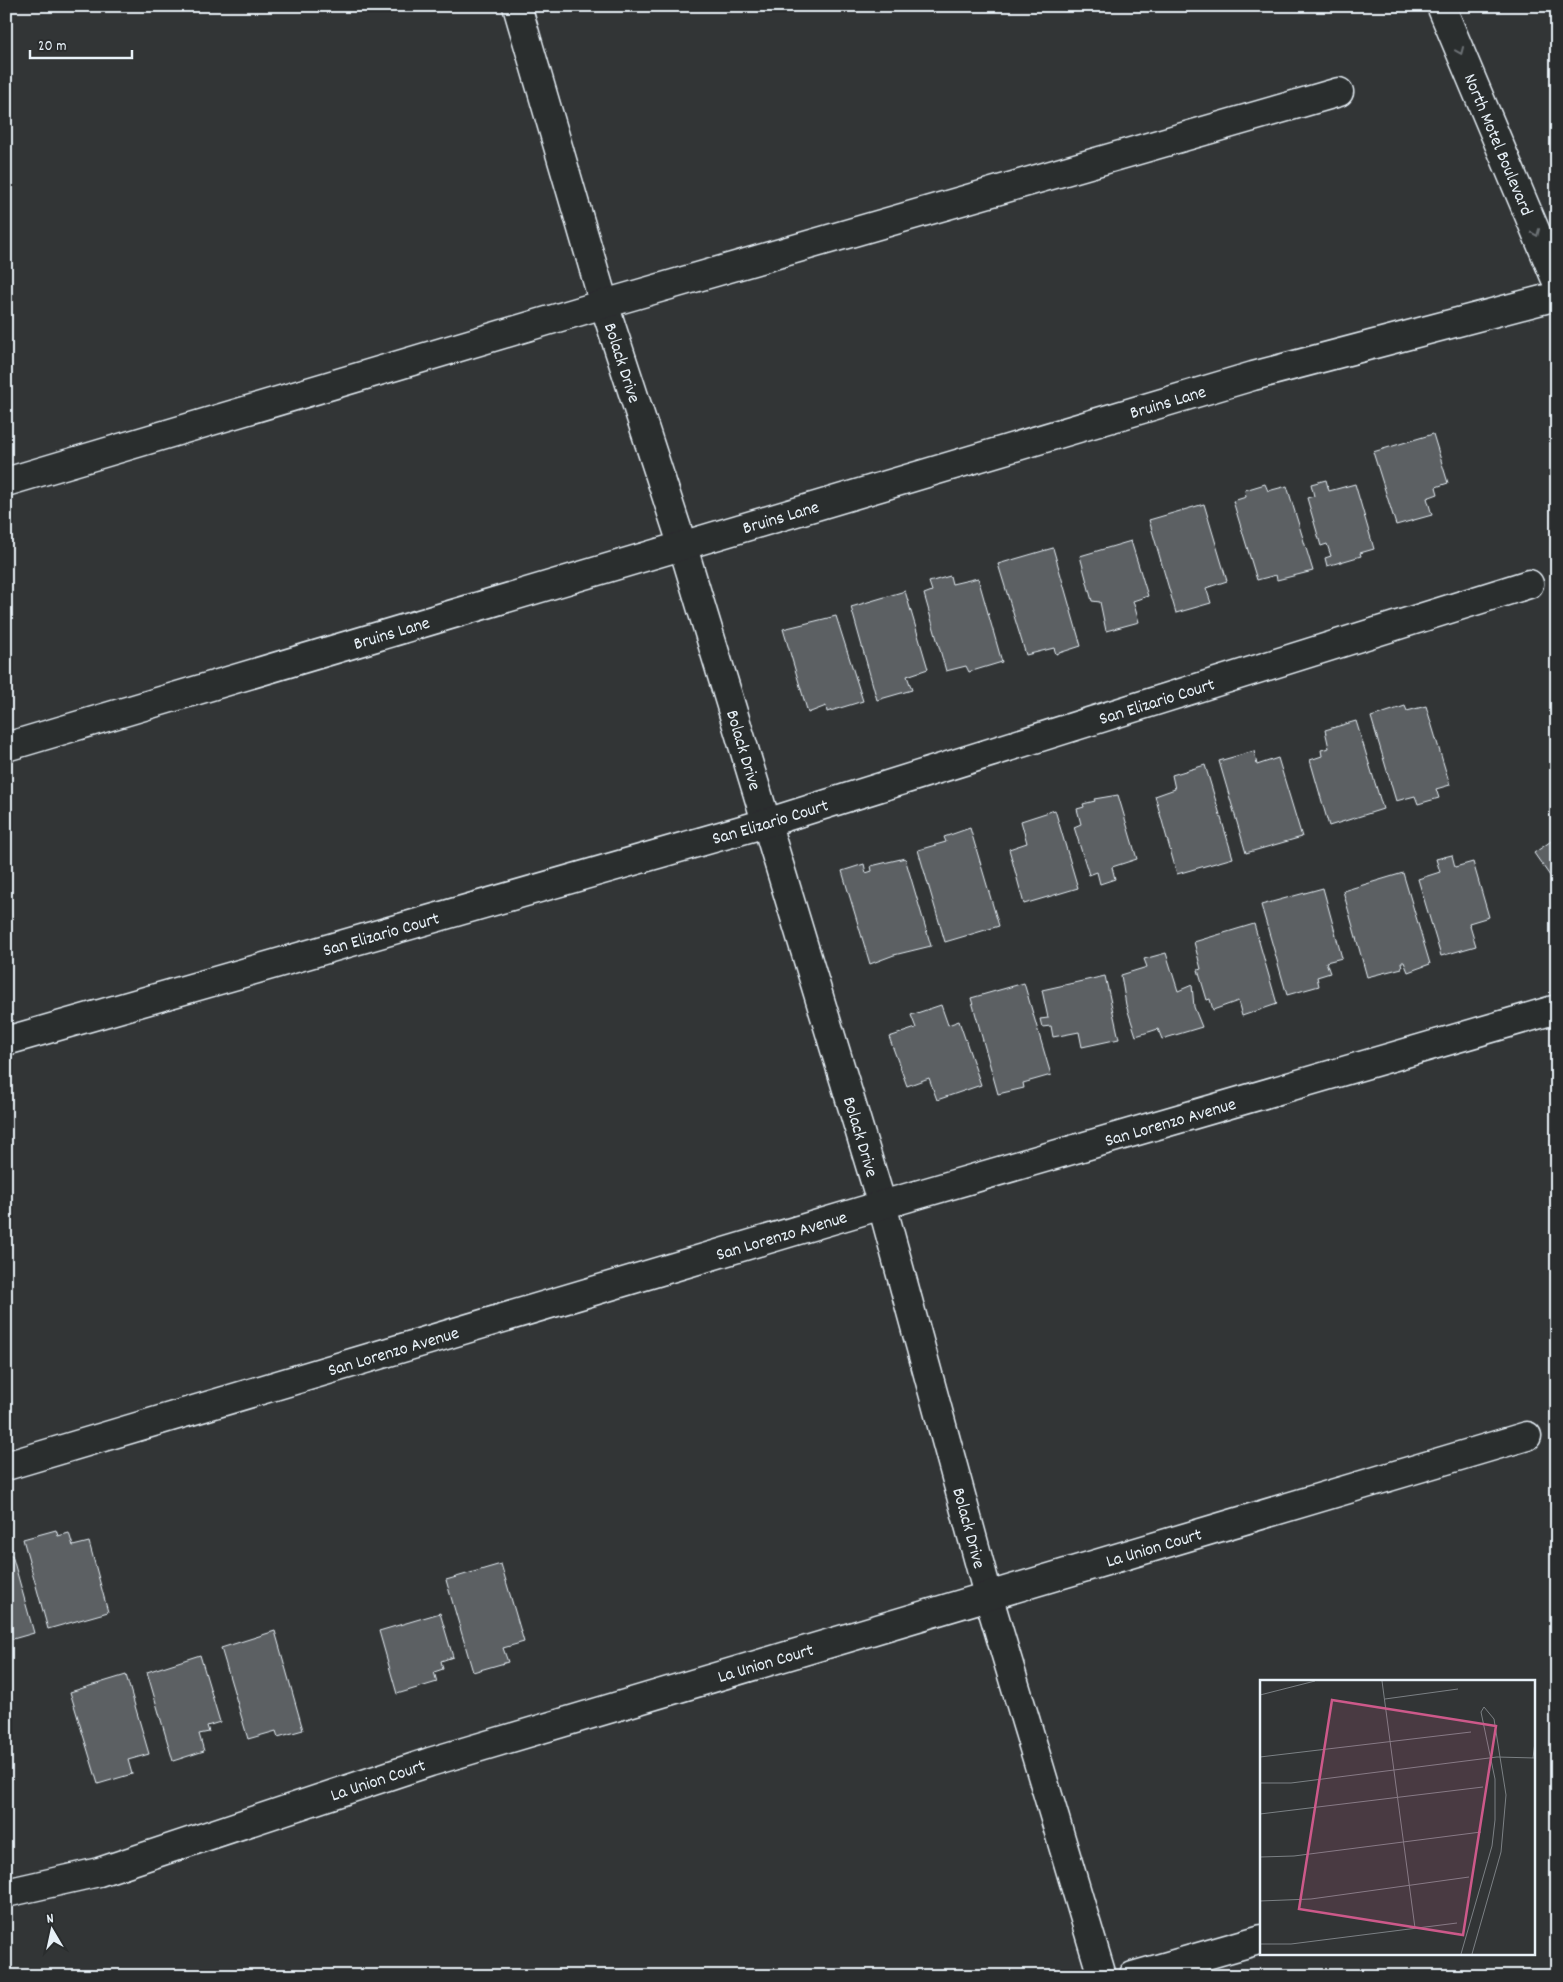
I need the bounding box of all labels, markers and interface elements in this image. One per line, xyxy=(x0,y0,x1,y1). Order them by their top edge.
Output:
scale bar xyxy=(30,28,132,60)
text: 20 m xyxy=(38,36,66,58)
one-way arrow xyxy=(1454,46,1464,55)
street label: North Motel Boulevard xyxy=(1456,70,1538,220)
one-way arrow xyxy=(1530,228,1541,237)
street label: Bolack Drive xyxy=(596,320,645,407)
street label: Bruins Lane xyxy=(1127,381,1210,427)
street label: Bruins Lane xyxy=(740,496,822,542)
street label: Bruins Lane xyxy=(351,612,433,658)
street label: San Elizario Court xyxy=(1096,673,1219,733)
street label: Bolack Drive xyxy=(718,707,766,794)
street label: San Elizario Court xyxy=(710,794,832,853)
street label: San Elizario Court xyxy=(320,907,443,964)
street label: San Lorenzo Avenue xyxy=(1102,1093,1239,1155)
street label: Bolack Drive xyxy=(835,1094,883,1181)
street label: San Lorenzo Avenue xyxy=(714,1206,851,1269)
street label: San Lorenzo Avenue xyxy=(325,1322,462,1384)
street label: Bolack Drive xyxy=(944,1485,990,1572)
street label: La Union Court xyxy=(1103,1523,1206,1575)
street label: La Union Court xyxy=(715,1639,817,1691)
inset map xyxy=(1260,1680,1536,1954)
street label: La Union Court xyxy=(328,1754,430,1809)
north arrow xyxy=(28,1904,78,1954)
text: N xyxy=(45,1909,55,1930)

